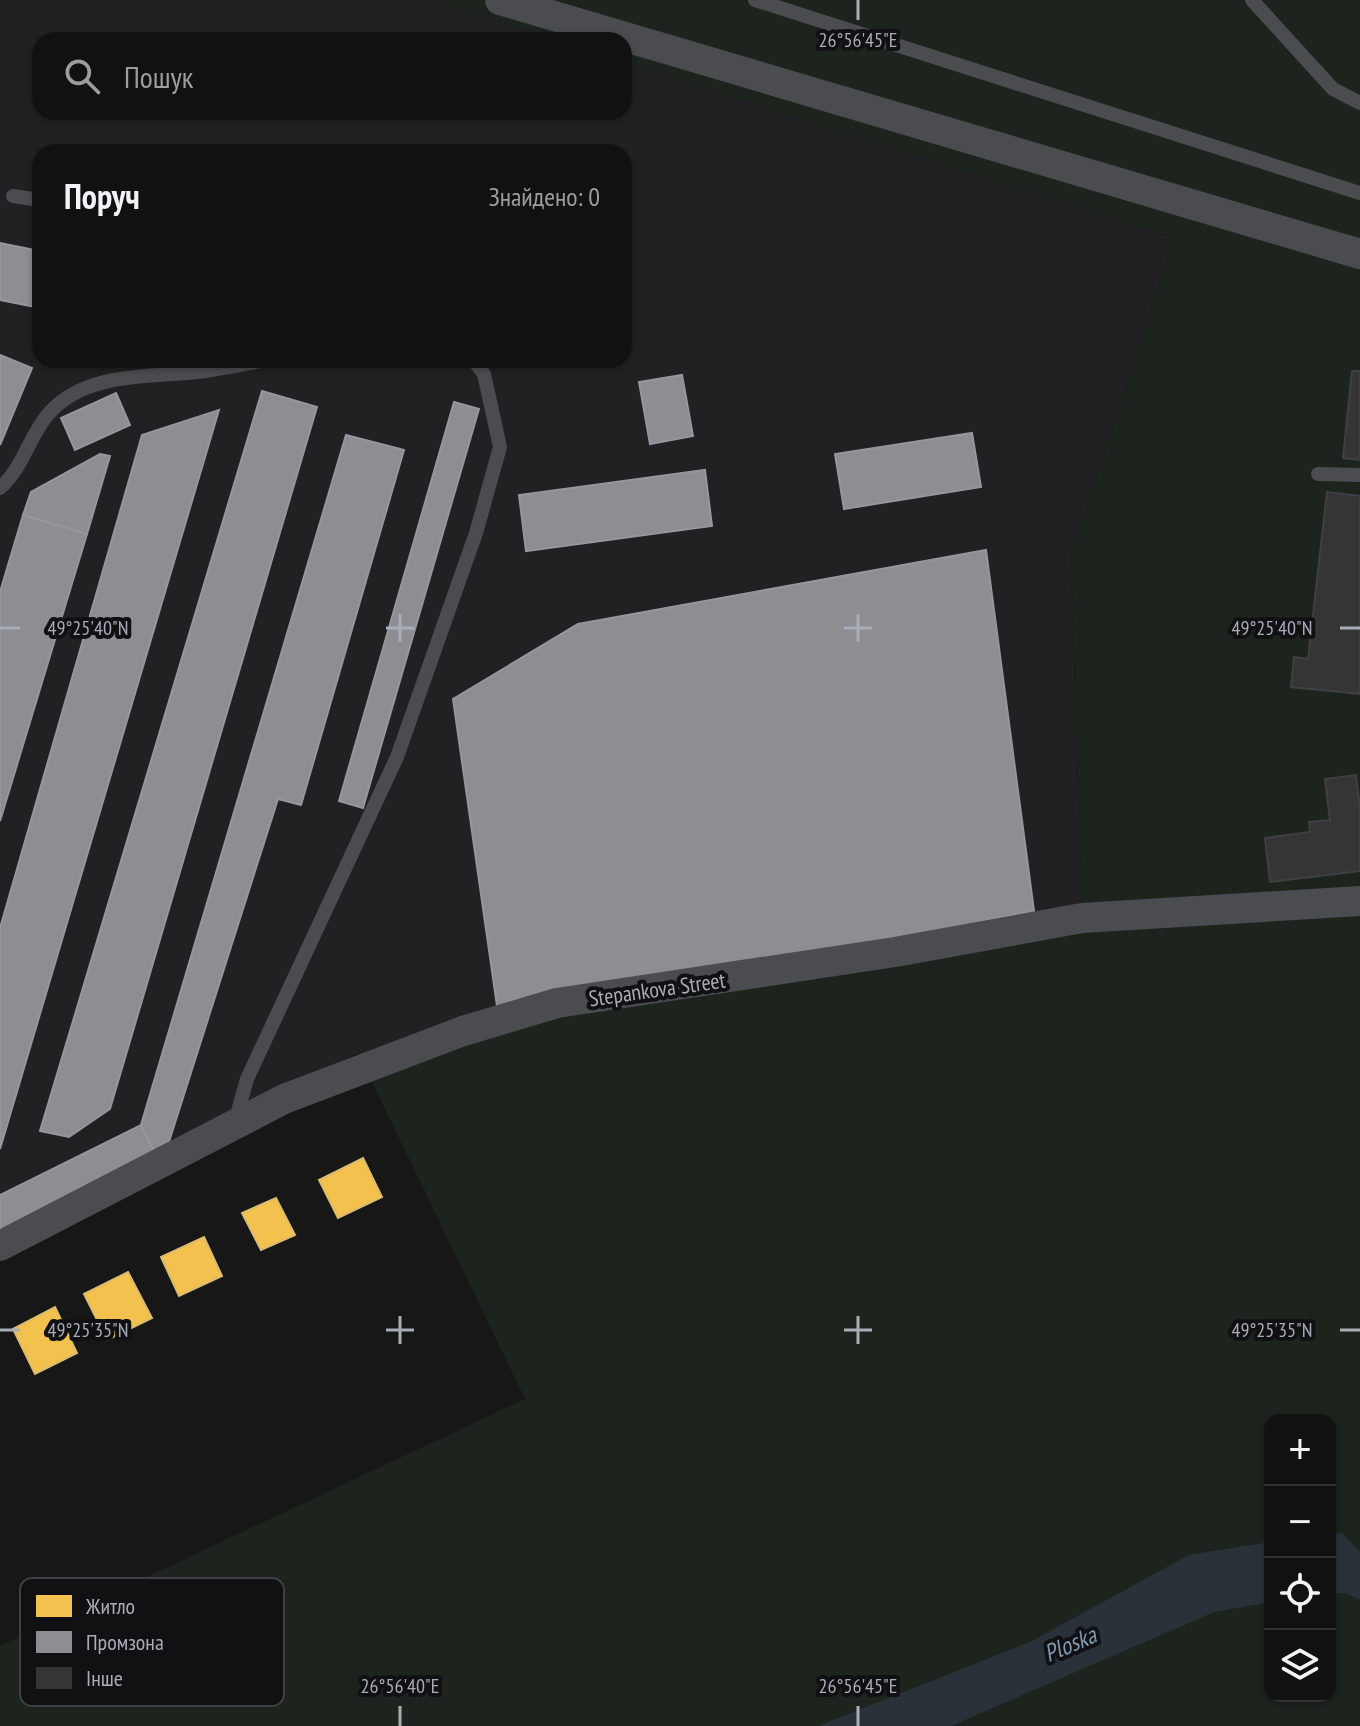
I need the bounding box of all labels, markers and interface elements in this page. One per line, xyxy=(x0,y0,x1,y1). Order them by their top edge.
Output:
text: 26°56'45"E xyxy=(819,27,897,53)
search box xyxy=(32,32,632,120)
icon: search xyxy=(60,54,104,98)
text: Пошук xyxy=(124,57,193,96)
text: Поруч xyxy=(64,174,140,218)
text: Знайдено: 0 xyxy=(488,180,600,213)
text: 49°25'40"N xyxy=(48,615,128,641)
text: 49°25'40"N xyxy=(1232,615,1312,641)
street label: Stepankova Street xyxy=(587,966,727,1012)
text: 49°25'35"N xyxy=(48,1317,128,1343)
text: 49°25'35"N xyxy=(1232,1317,1312,1343)
map controls xyxy=(1264,1414,1336,1702)
button: + xyxy=(1264,1414,1336,1486)
button: − xyxy=(1264,1486,1336,1558)
button: locate xyxy=(1264,1558,1336,1630)
legend xyxy=(20,1578,284,1706)
text: Житло xyxy=(85,1592,135,1620)
water label: Ploska xyxy=(1039,1619,1102,1669)
text: Промзона xyxy=(86,1628,164,1656)
button: layers xyxy=(1264,1630,1336,1702)
text: Інше xyxy=(86,1664,123,1692)
text: 26°56'40"E xyxy=(361,1673,439,1699)
text: 26°56'45"E xyxy=(819,1673,897,1699)

